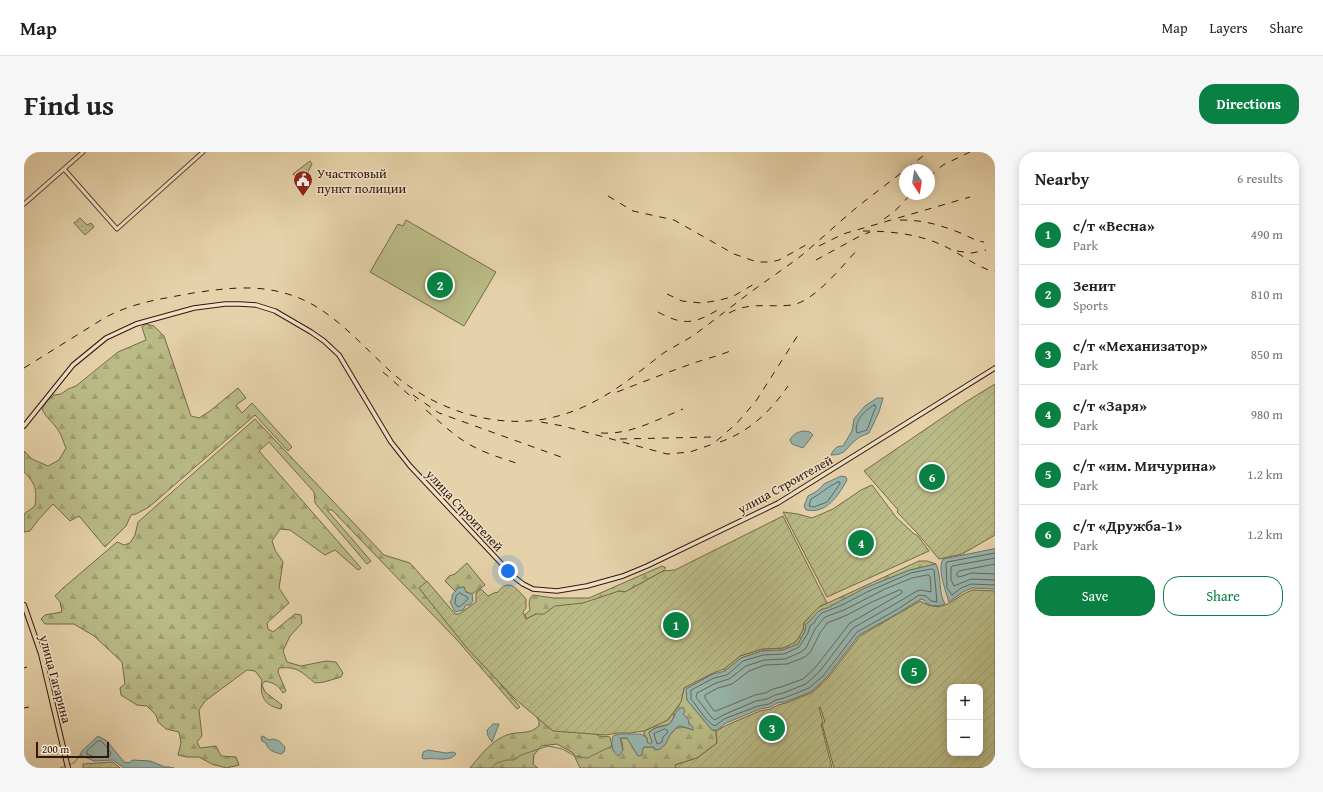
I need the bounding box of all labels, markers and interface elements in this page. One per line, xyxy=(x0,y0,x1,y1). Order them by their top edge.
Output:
text: Map xyxy=(20,14,57,42)
text: Map xyxy=(1162,18,1188,38)
text: Layers xyxy=(1210,18,1248,38)
text: Share xyxy=(1270,18,1303,38)
text: Find us xyxy=(24,84,114,125)
button: Directions xyxy=(1199,84,1299,124)
place label: Участковый пункт полиции xyxy=(317,164,406,198)
north arrow xyxy=(899,164,935,200)
text: Nearby xyxy=(1035,166,1089,191)
public building icon: Участковый пункт полиции xyxy=(292,169,314,197)
text: 6 results xyxy=(1237,169,1283,188)
text: с/т «Весна» xyxy=(1073,215,1155,236)
text: 1 xyxy=(1045,225,1051,244)
text: 490 m xyxy=(1251,225,1283,244)
text: Park xyxy=(1073,236,1098,255)
pin: 2 xyxy=(427,270,453,300)
text: Зенит xyxy=(1073,275,1115,296)
text: 2 xyxy=(1045,285,1051,304)
text: 810 m xyxy=(1251,285,1283,304)
text: Sports xyxy=(1073,296,1108,315)
text: с/т «Механизатор» xyxy=(1073,335,1208,356)
text: 3 xyxy=(1045,345,1051,364)
text: 850 m xyxy=(1251,345,1283,364)
text: Park xyxy=(1073,356,1098,375)
text: с/т «Заря» xyxy=(1073,395,1147,416)
text: 4 xyxy=(1045,405,1051,424)
text: 980 m xyxy=(1251,405,1283,424)
text: Park xyxy=(1073,416,1098,435)
street label: улица Строителей xyxy=(733,450,836,519)
text: с/т «им. Мичурина» xyxy=(1073,455,1216,476)
pin: 6 xyxy=(919,462,945,492)
street label: улица Строителей xyxy=(421,464,508,556)
text: 5 xyxy=(1045,465,1051,484)
text: 1.2 km xyxy=(1247,465,1283,484)
text: Park xyxy=(1073,476,1098,495)
text: с/т «Дружба-1» xyxy=(1073,515,1182,536)
text: 6 xyxy=(1045,525,1051,544)
text: 1.2 km xyxy=(1247,525,1283,544)
pin: 4 xyxy=(848,528,874,558)
text: Park xyxy=(1073,536,1098,555)
your location xyxy=(498,561,518,581)
button: Save xyxy=(1035,576,1155,616)
button: Share xyxy=(1163,576,1283,616)
pin: 1 xyxy=(663,610,689,640)
street label: улица Гагарина xyxy=(34,632,77,726)
pin: 5 xyxy=(901,656,927,686)
map controls xyxy=(947,684,983,756)
button: + xyxy=(947,684,983,720)
pin: 3 xyxy=(759,713,785,743)
button: − xyxy=(947,720,983,756)
scale bar xyxy=(36,740,109,759)
text: 200 m xyxy=(42,741,69,757)

